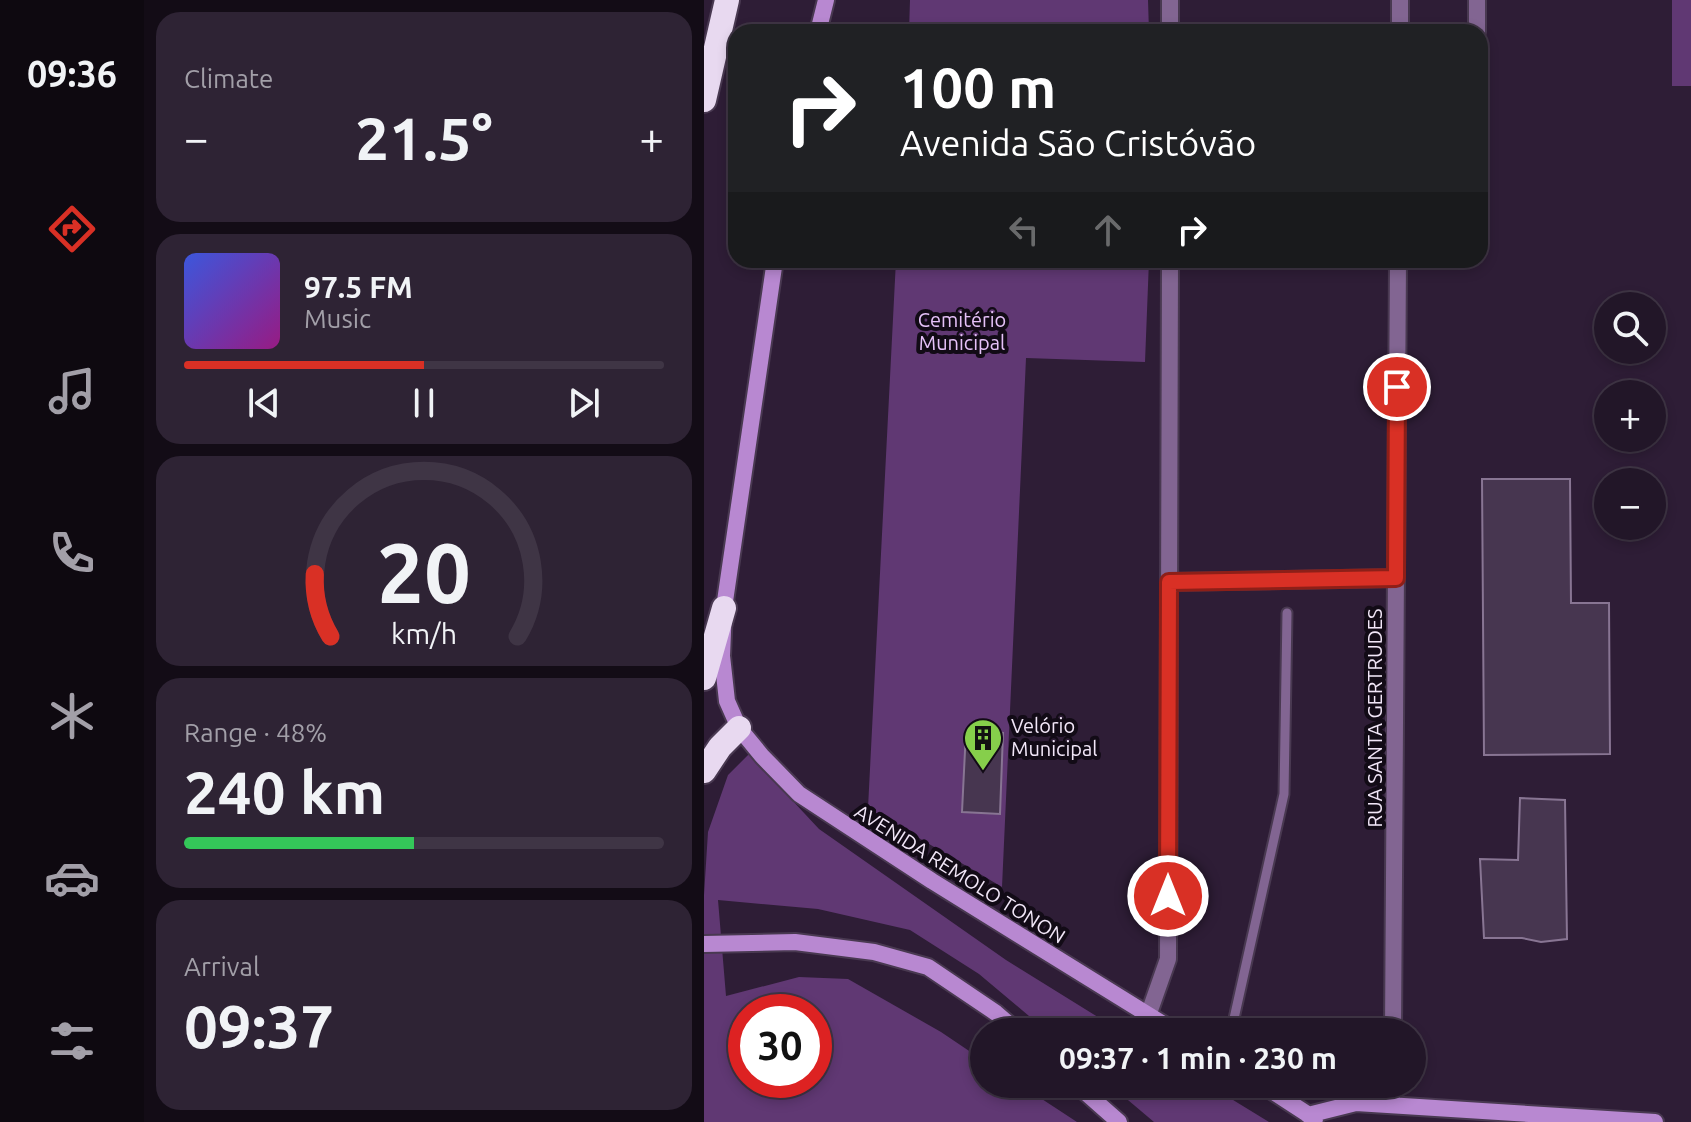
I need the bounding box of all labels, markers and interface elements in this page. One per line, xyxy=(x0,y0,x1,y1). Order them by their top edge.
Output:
text: 09:36 xyxy=(27,53,117,94)
icon: right xyxy=(768,56,872,160)
text: 100 m xyxy=(900,56,1056,119)
text: Climate xyxy=(184,64,273,93)
text: 21.5° xyxy=(355,104,493,171)
text: − xyxy=(184,113,209,162)
text: + xyxy=(639,113,664,162)
text: Avenida São Cristóvão xyxy=(900,122,1256,163)
icon: directions xyxy=(44,201,100,257)
icon: left xyxy=(1002,208,1046,252)
icon: ahead xyxy=(1086,208,1130,252)
icon: right xyxy=(1170,208,1214,252)
text: 97.5 FM xyxy=(304,270,413,304)
map controls xyxy=(1594,292,1666,540)
button: search xyxy=(1594,292,1666,364)
text: Music xyxy=(304,304,371,333)
park label: Cemitério Municipal xyxy=(918,308,1006,354)
pin xyxy=(1363,353,1431,421)
icon: music xyxy=(44,363,100,419)
icon: arrive xyxy=(1375,365,1419,409)
button: + xyxy=(1594,380,1666,452)
icon: previous xyxy=(242,381,286,425)
icon: pause xyxy=(402,381,446,425)
icon: next xyxy=(562,381,606,425)
button: − xyxy=(1594,468,1666,540)
icon: phone xyxy=(44,525,100,581)
text: 20 xyxy=(377,525,471,619)
street label: RUA SANTA GERTRUDES xyxy=(1363,608,1386,828)
text: km/h xyxy=(391,617,457,649)
icon: climate xyxy=(44,688,100,744)
place label: Velório Municipal xyxy=(1011,714,1097,760)
building icon: Velório Municipal xyxy=(962,717,1004,772)
text: Range · 48% xyxy=(184,718,327,747)
text: 240 km xyxy=(184,758,385,825)
street label: AVENIDA REMOLO TONON xyxy=(851,799,1070,948)
icon: car xyxy=(44,850,100,906)
position arrow xyxy=(1126,854,1210,938)
text: Arrival xyxy=(184,952,260,981)
text: 09:37 xyxy=(184,992,334,1059)
speed limit sign: 30 xyxy=(728,994,832,1098)
icon: filters xyxy=(44,1013,100,1069)
text: 09:37 · 1 min · 230 m xyxy=(1059,1041,1337,1075)

